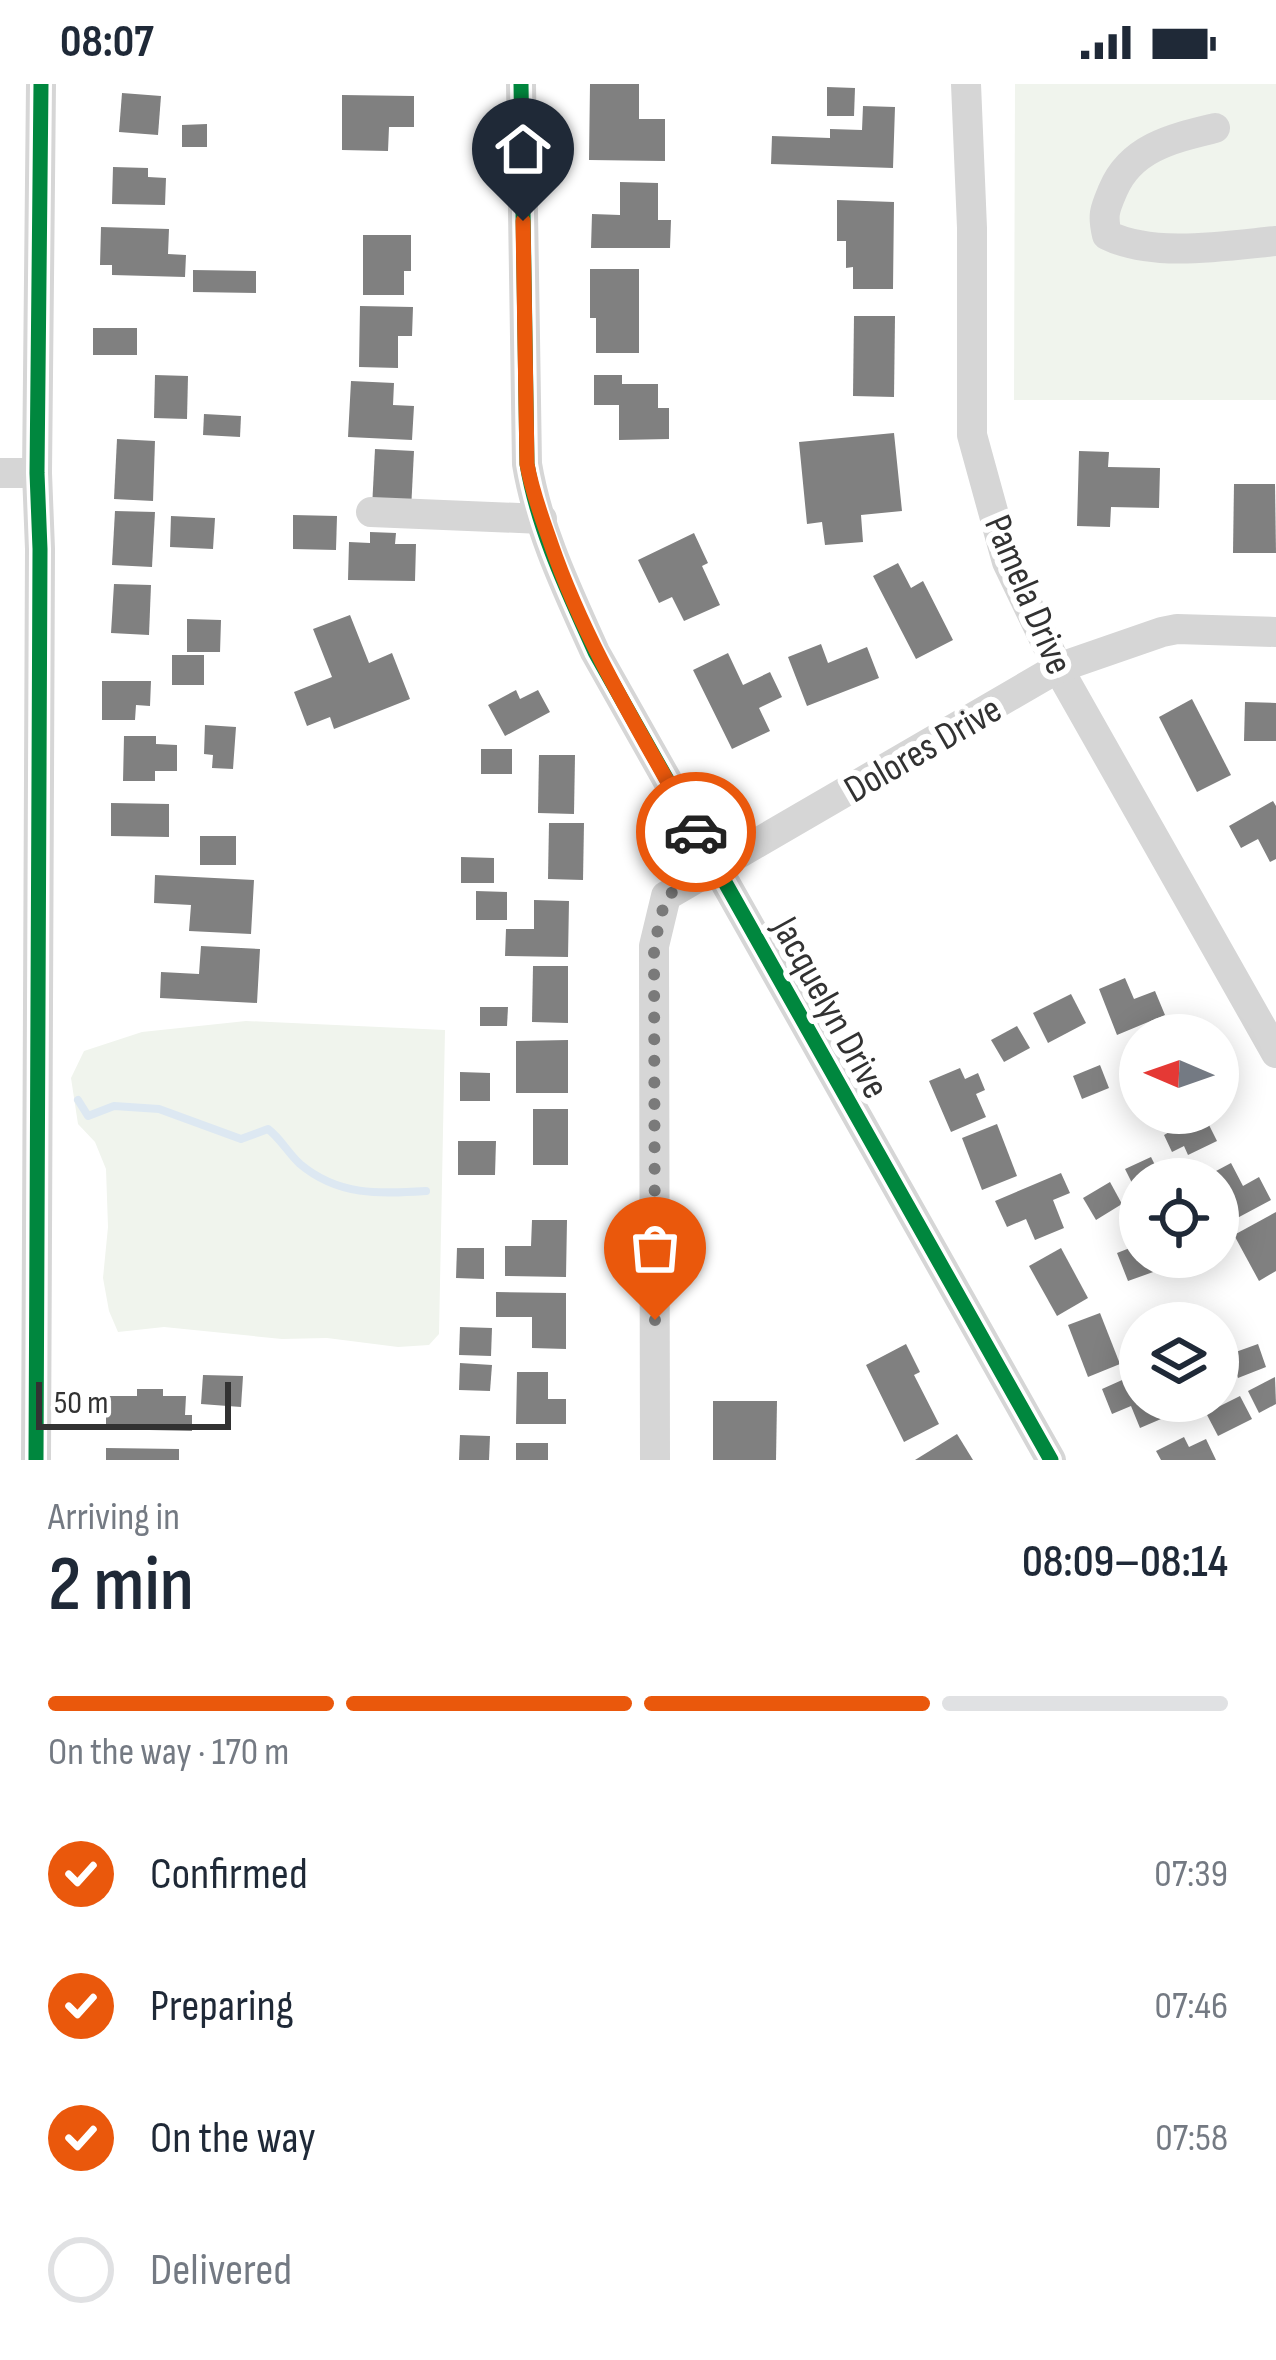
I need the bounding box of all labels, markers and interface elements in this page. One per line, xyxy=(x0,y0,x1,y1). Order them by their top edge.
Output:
text: 08:07 xyxy=(60,15,154,70)
pin xyxy=(472,98,574,221)
icon: home xyxy=(490,116,556,182)
street label: Pamela Drive xyxy=(973,508,1082,682)
street label: Dolores Drive xyxy=(836,686,1010,814)
courier xyxy=(636,772,756,892)
icon: car xyxy=(663,799,729,865)
street label: Jacquelyn Drive xyxy=(760,908,899,1107)
north arrow xyxy=(1119,1014,1239,1134)
map controls xyxy=(1119,1014,1239,1422)
button: locate xyxy=(1119,1158,1239,1278)
pin xyxy=(604,1197,706,1320)
icon: bag xyxy=(622,1215,688,1281)
button: layers xyxy=(1119,1302,1239,1422)
scale bar xyxy=(36,1376,231,1429)
text: 50 m xyxy=(54,1383,108,1423)
text: Arriving in xyxy=(48,1494,180,1541)
text: 08:09–08:14 xyxy=(1022,1535,1228,1590)
text: 2 min xyxy=(48,1539,194,1632)
text: On the way · 170 m xyxy=(48,1729,289,1776)
icon: check xyxy=(48,1841,114,1907)
text: Confirmed xyxy=(150,1847,308,1902)
text: 07:39 xyxy=(1154,1851,1228,1898)
icon: check xyxy=(48,1973,114,2039)
text: Preparing xyxy=(150,1979,294,2034)
text: 07:46 xyxy=(1155,1983,1228,2030)
icon: check xyxy=(48,2105,114,2171)
text: On the way xyxy=(150,2111,316,2166)
text: 07:58 xyxy=(1155,2115,1228,2162)
text: Delivered xyxy=(150,2243,292,2298)

